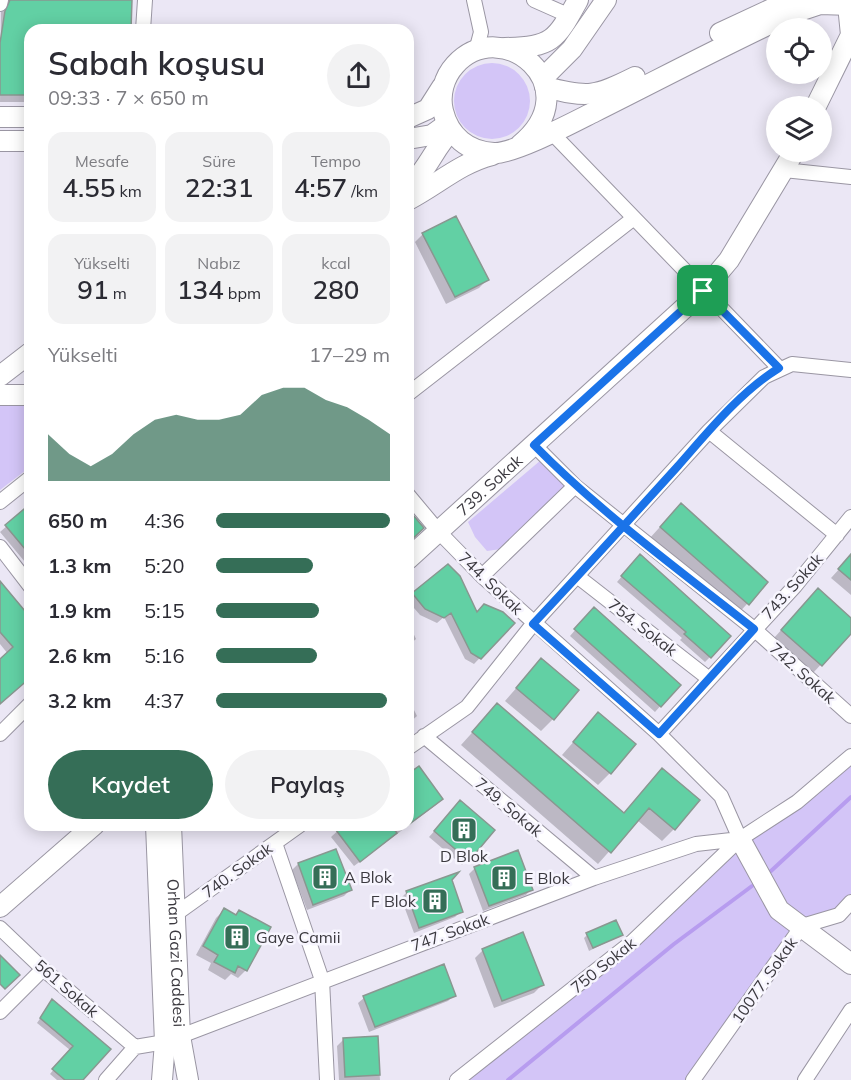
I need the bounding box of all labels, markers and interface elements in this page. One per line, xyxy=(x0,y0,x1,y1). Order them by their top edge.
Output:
map controls xyxy=(766,18,832,162)
button: locate xyxy=(766,18,832,84)
text: Sabah koşusu xyxy=(48,42,265,83)
button: share xyxy=(327,44,390,107)
text: 09:33 · 7 × 650 m xyxy=(48,85,209,110)
button: layers xyxy=(766,96,832,162)
text: Mesafe xyxy=(75,151,129,171)
text: Süre xyxy=(202,151,236,171)
text: Tempo xyxy=(311,151,361,171)
text: 4.55 xyxy=(62,171,115,204)
text: 22:31 xyxy=(185,171,253,204)
text: 4:57 xyxy=(294,171,347,204)
text: km xyxy=(115,181,142,201)
text: /km xyxy=(347,181,378,201)
text: Yükselti xyxy=(74,253,130,273)
text: Nabız xyxy=(197,253,241,273)
text: kcal xyxy=(321,253,351,273)
pin xyxy=(677,265,728,316)
text: 91 xyxy=(77,273,108,306)
text: 134 xyxy=(177,273,224,306)
text: 280 xyxy=(313,273,359,306)
icon: arrive xyxy=(686,274,719,307)
text: m xyxy=(108,283,127,303)
text: bpm xyxy=(224,283,261,303)
text: Yükselti xyxy=(48,342,118,367)
text: 17–29 m xyxy=(309,342,390,367)
street label: 739. Sokak xyxy=(452,450,527,520)
text: 650 m xyxy=(48,508,107,533)
text: 4:36 xyxy=(144,508,185,533)
street label: 744. Sokak xyxy=(455,547,528,619)
street label: 743. Sokak xyxy=(757,548,827,623)
text: 1.3 km xyxy=(48,553,111,578)
text: 5:20 xyxy=(144,553,185,578)
street label: 754. Sokak xyxy=(605,594,682,661)
text: 1.9 km xyxy=(48,598,111,623)
text: 5:15 xyxy=(144,598,185,623)
street label: 742. Sokak xyxy=(766,638,841,708)
text: 2.6 km xyxy=(48,643,111,668)
text: 5:16 xyxy=(144,643,185,668)
text: 3.2 km xyxy=(48,688,111,713)
text: 4:37 xyxy=(144,688,185,713)
button: Kaydet xyxy=(48,750,213,819)
button: Paylaş xyxy=(225,750,390,819)
street label: 749. Sokak xyxy=(471,773,547,841)
building icon: D Blok xyxy=(449,815,479,845)
street label: 740. Sokak xyxy=(198,837,277,902)
place label: D Blok xyxy=(440,846,489,866)
building icon: A Blok xyxy=(310,862,340,892)
building icon: E Blok xyxy=(489,863,519,893)
place label: A Blok xyxy=(344,867,393,887)
place label: E Blok xyxy=(524,868,570,888)
street label: Orhan Gazi Caddesi xyxy=(163,878,190,1027)
building icon: F Blok xyxy=(420,886,450,916)
place label: F Blok xyxy=(371,891,417,911)
street label: 747. Sokak xyxy=(408,908,493,955)
building icon: Gaye Camii xyxy=(222,922,252,952)
place label: Gaye Camii xyxy=(256,927,341,947)
street label: 750 Sokak xyxy=(566,932,640,997)
street label: 10077. Sokak xyxy=(727,932,802,1027)
street label: 561 Sokak xyxy=(31,955,104,1022)

